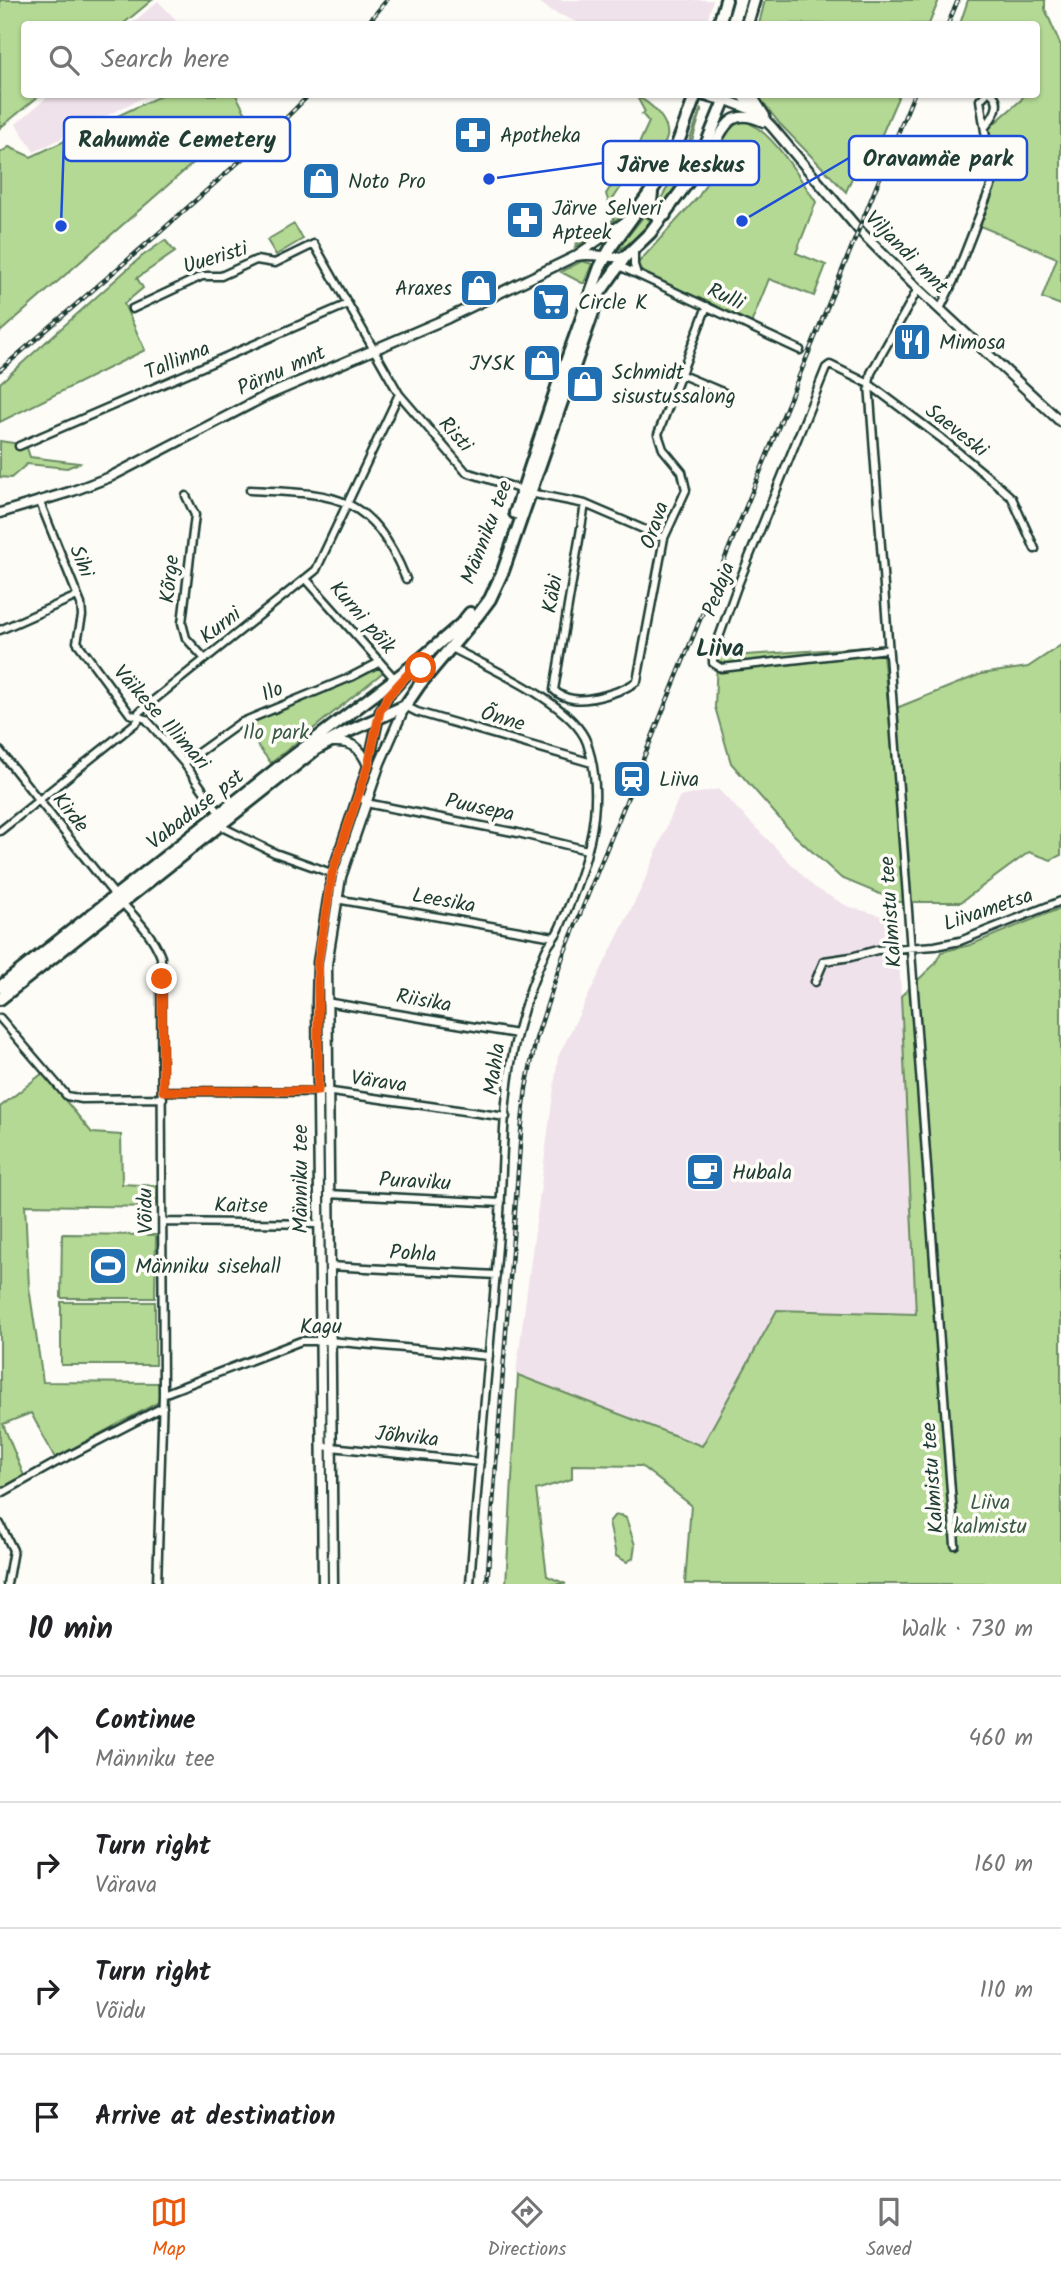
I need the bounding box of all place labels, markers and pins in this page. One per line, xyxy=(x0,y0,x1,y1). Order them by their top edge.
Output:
pharmacy icon: Apotheka xyxy=(452,114,494,156)
callout: Rahumäe Cemetery xyxy=(64,117,290,161)
place label: Apotheka xyxy=(500,120,581,153)
callout: Oravamäe park xyxy=(849,136,1027,180)
callout: Järve keskus xyxy=(603,141,759,185)
shop icon: Noto Pro xyxy=(300,160,342,202)
place label: Noto Pro xyxy=(348,166,426,199)
place label: Järve Selveri Apteek xyxy=(552,193,662,250)
pharmacy icon: Järve Selveri Apteek xyxy=(504,199,546,241)
shop icon: Araxes xyxy=(458,267,500,309)
place label: Araxes xyxy=(395,273,452,306)
supermarket icon: Circle K xyxy=(530,281,572,323)
place label: Circle K xyxy=(578,287,648,320)
restaurant icon: Mimosa xyxy=(891,321,933,363)
place label: Mimosa xyxy=(939,327,1006,360)
shop icon: JYSK xyxy=(521,342,563,384)
place label: JYSK xyxy=(470,348,516,381)
place label: Schmidt sisustussalong xyxy=(612,357,736,414)
shop icon: Schmidt sisustussalong xyxy=(564,363,606,405)
station icon: Liiva xyxy=(611,758,653,800)
place label: Liiva xyxy=(659,764,699,797)
cafe icon: Hubala xyxy=(684,1151,726,1193)
place label: Hubala xyxy=(732,1157,792,1190)
sports icon: Männiku sisehall xyxy=(87,1245,129,1287)
place label: Männiku sisehall xyxy=(135,1251,281,1284)

